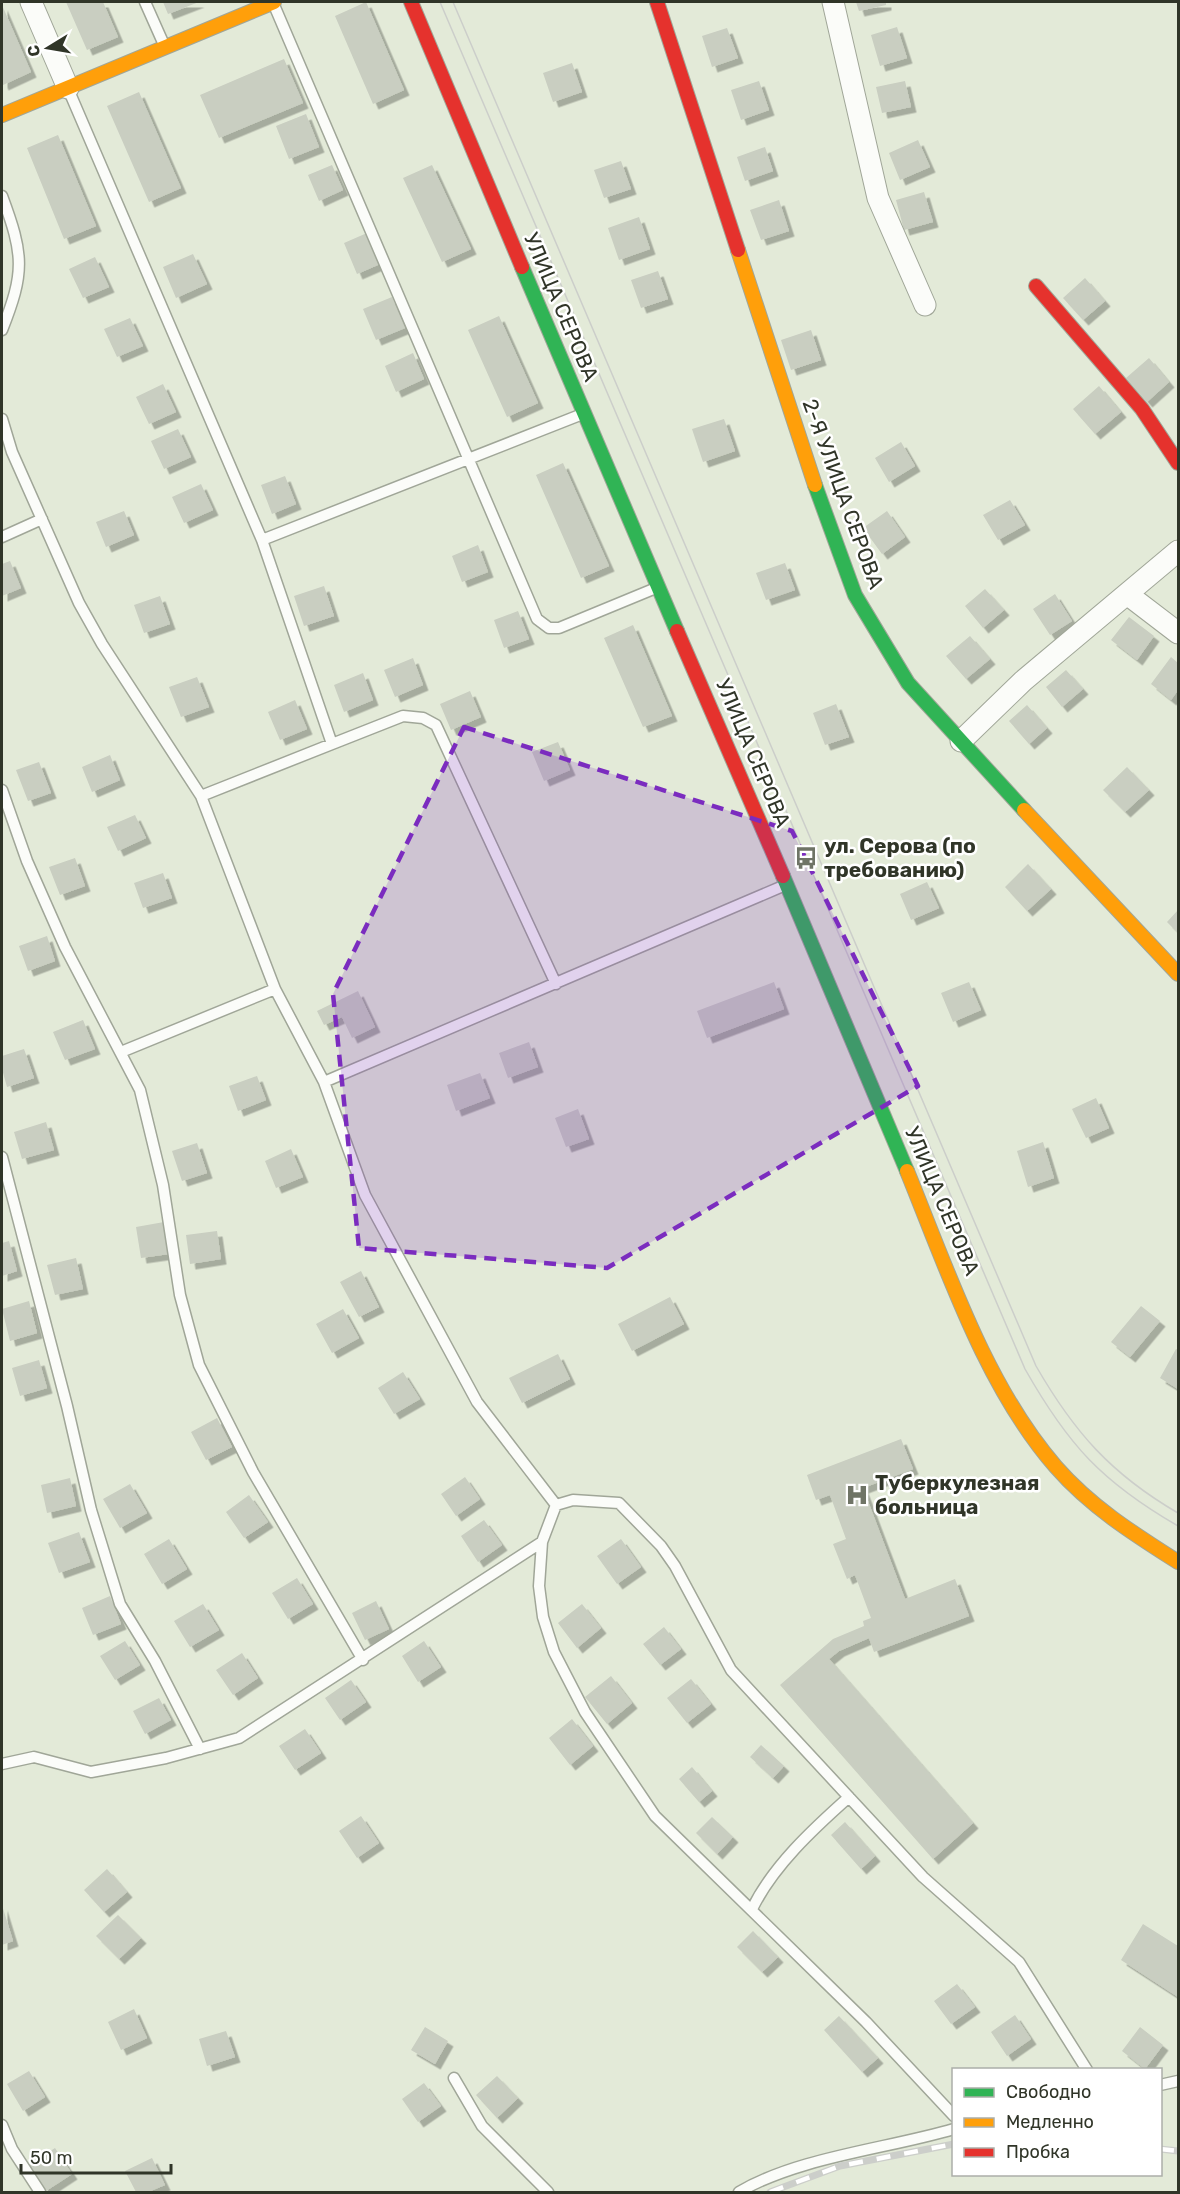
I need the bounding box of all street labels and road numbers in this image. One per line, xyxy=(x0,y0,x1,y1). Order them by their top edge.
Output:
street label: УЛИЦА СЕРОВА xyxy=(519,229,604,385)
street label: 2-Я УЛИЦА СЕРОВА xyxy=(797,395,889,592)
street label: УЛИЦА СЕРОВА xyxy=(711,675,796,831)
street label: УЛИЦА СЕРОВА xyxy=(900,1123,985,1279)

